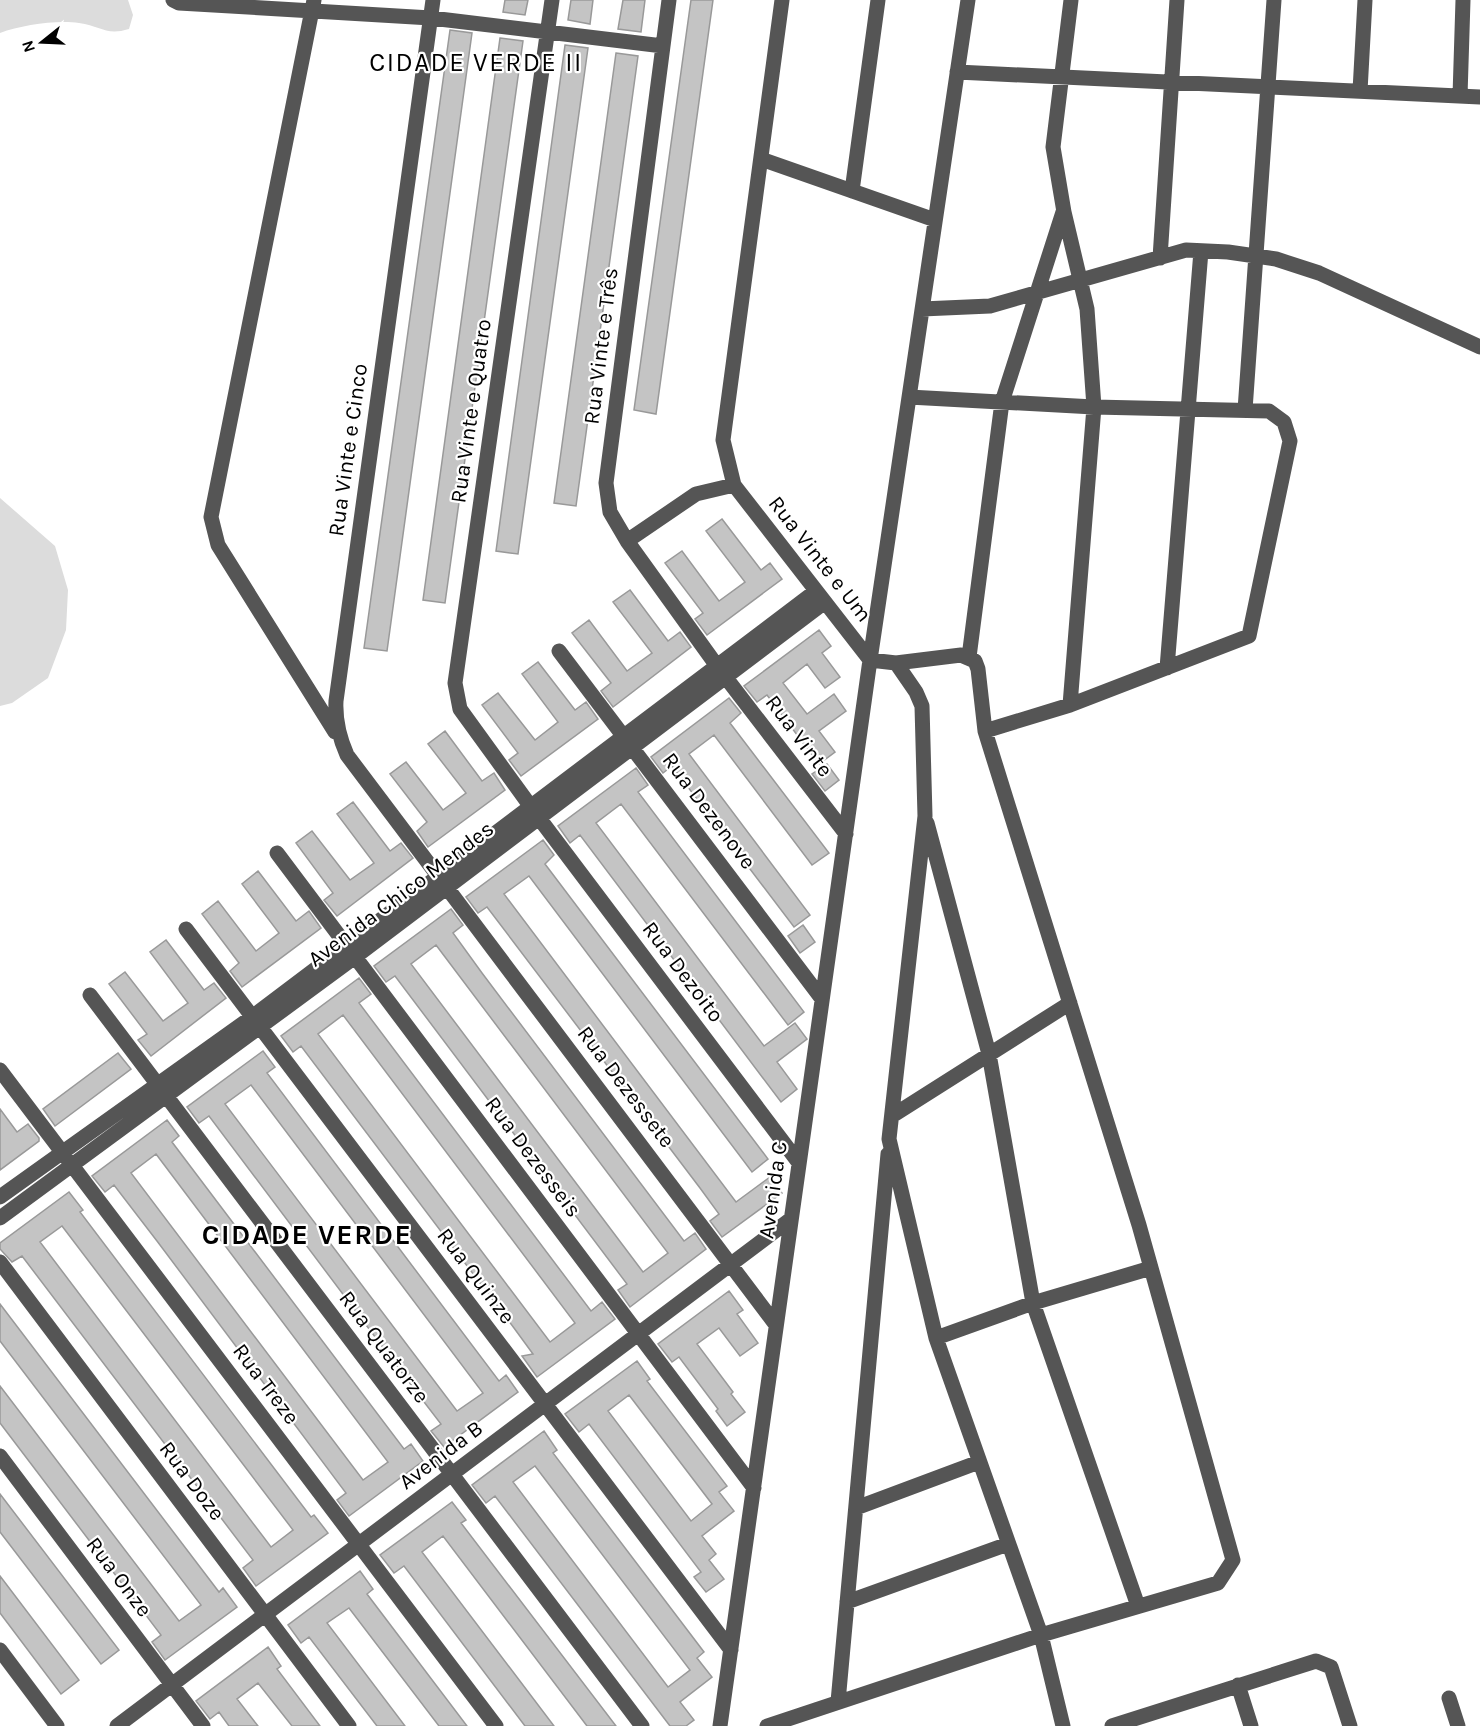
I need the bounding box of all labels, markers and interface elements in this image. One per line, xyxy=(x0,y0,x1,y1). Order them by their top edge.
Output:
north arrow xyxy=(12,12,72,72)
text: N xyxy=(17,38,39,55)
district label: CIDADE VERDE II xyxy=(369,47,583,78)
street label: Rua Vinte e Três xyxy=(578,266,624,426)
street label: Rua Vinte e Quatro xyxy=(445,317,497,505)
street label: Rua Vinte e Cinco xyxy=(323,362,373,538)
street label: Rua Vinte e Um xyxy=(763,491,877,627)
street label: Rua Vinte xyxy=(760,690,838,782)
street label: Rua Dezenove xyxy=(657,748,761,874)
street label: Avenida Chico Mendes xyxy=(303,816,499,972)
street label: Rua Dezoito xyxy=(637,917,729,1027)
street label: Rua Dezessete xyxy=(572,1021,680,1153)
street label: Rua Dezesseis xyxy=(479,1092,587,1222)
street label: Avenida C xyxy=(753,1140,793,1240)
district label: CIDADE VERDE xyxy=(202,1218,412,1251)
street label: Rua Quinze xyxy=(432,1223,520,1329)
street label: Rua Quatorze xyxy=(333,1286,435,1408)
street label: Rua Treze xyxy=(227,1338,305,1430)
street label: Avenida B xyxy=(394,1415,488,1495)
street label: Rua Doze xyxy=(154,1436,230,1526)
street label: Rua Onze xyxy=(81,1532,157,1622)

